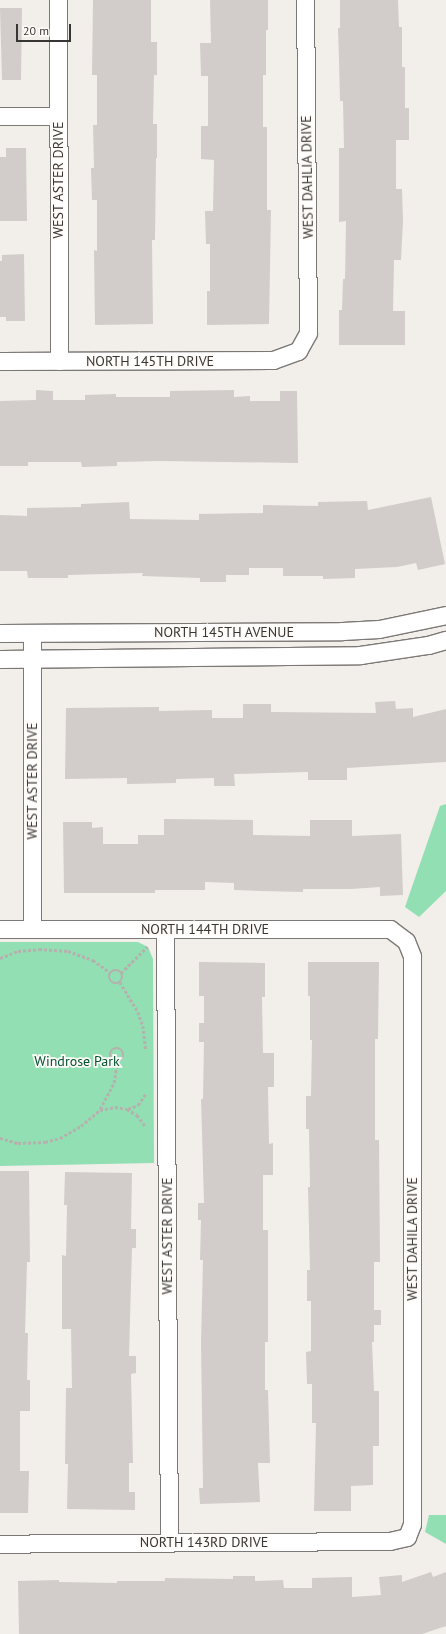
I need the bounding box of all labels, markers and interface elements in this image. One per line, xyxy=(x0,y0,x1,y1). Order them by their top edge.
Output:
scale bar xyxy=(18,16,73,42)
text: 20 m xyxy=(23,23,49,38)
street label: WEST DAHLIA DRIVE xyxy=(298,115,316,239)
street label: WEST ASTER DRIVE xyxy=(50,121,66,239)
street label: NORTH 145TH DRIVE xyxy=(86,353,214,369)
street label: NORTH 145TH AVENUE xyxy=(154,624,294,640)
street label: WEST ASTER DRIVE xyxy=(24,722,40,840)
street label: NORTH 144TH DRIVE xyxy=(141,921,269,937)
park label: Windrose Park xyxy=(34,1053,120,1069)
street label: WEST ASTER DRIVE xyxy=(159,1177,175,1295)
street label: WEST DAHILA DRIVE xyxy=(404,1177,420,1301)
street label: NORTH 143RD DRIVE xyxy=(140,1534,268,1550)

